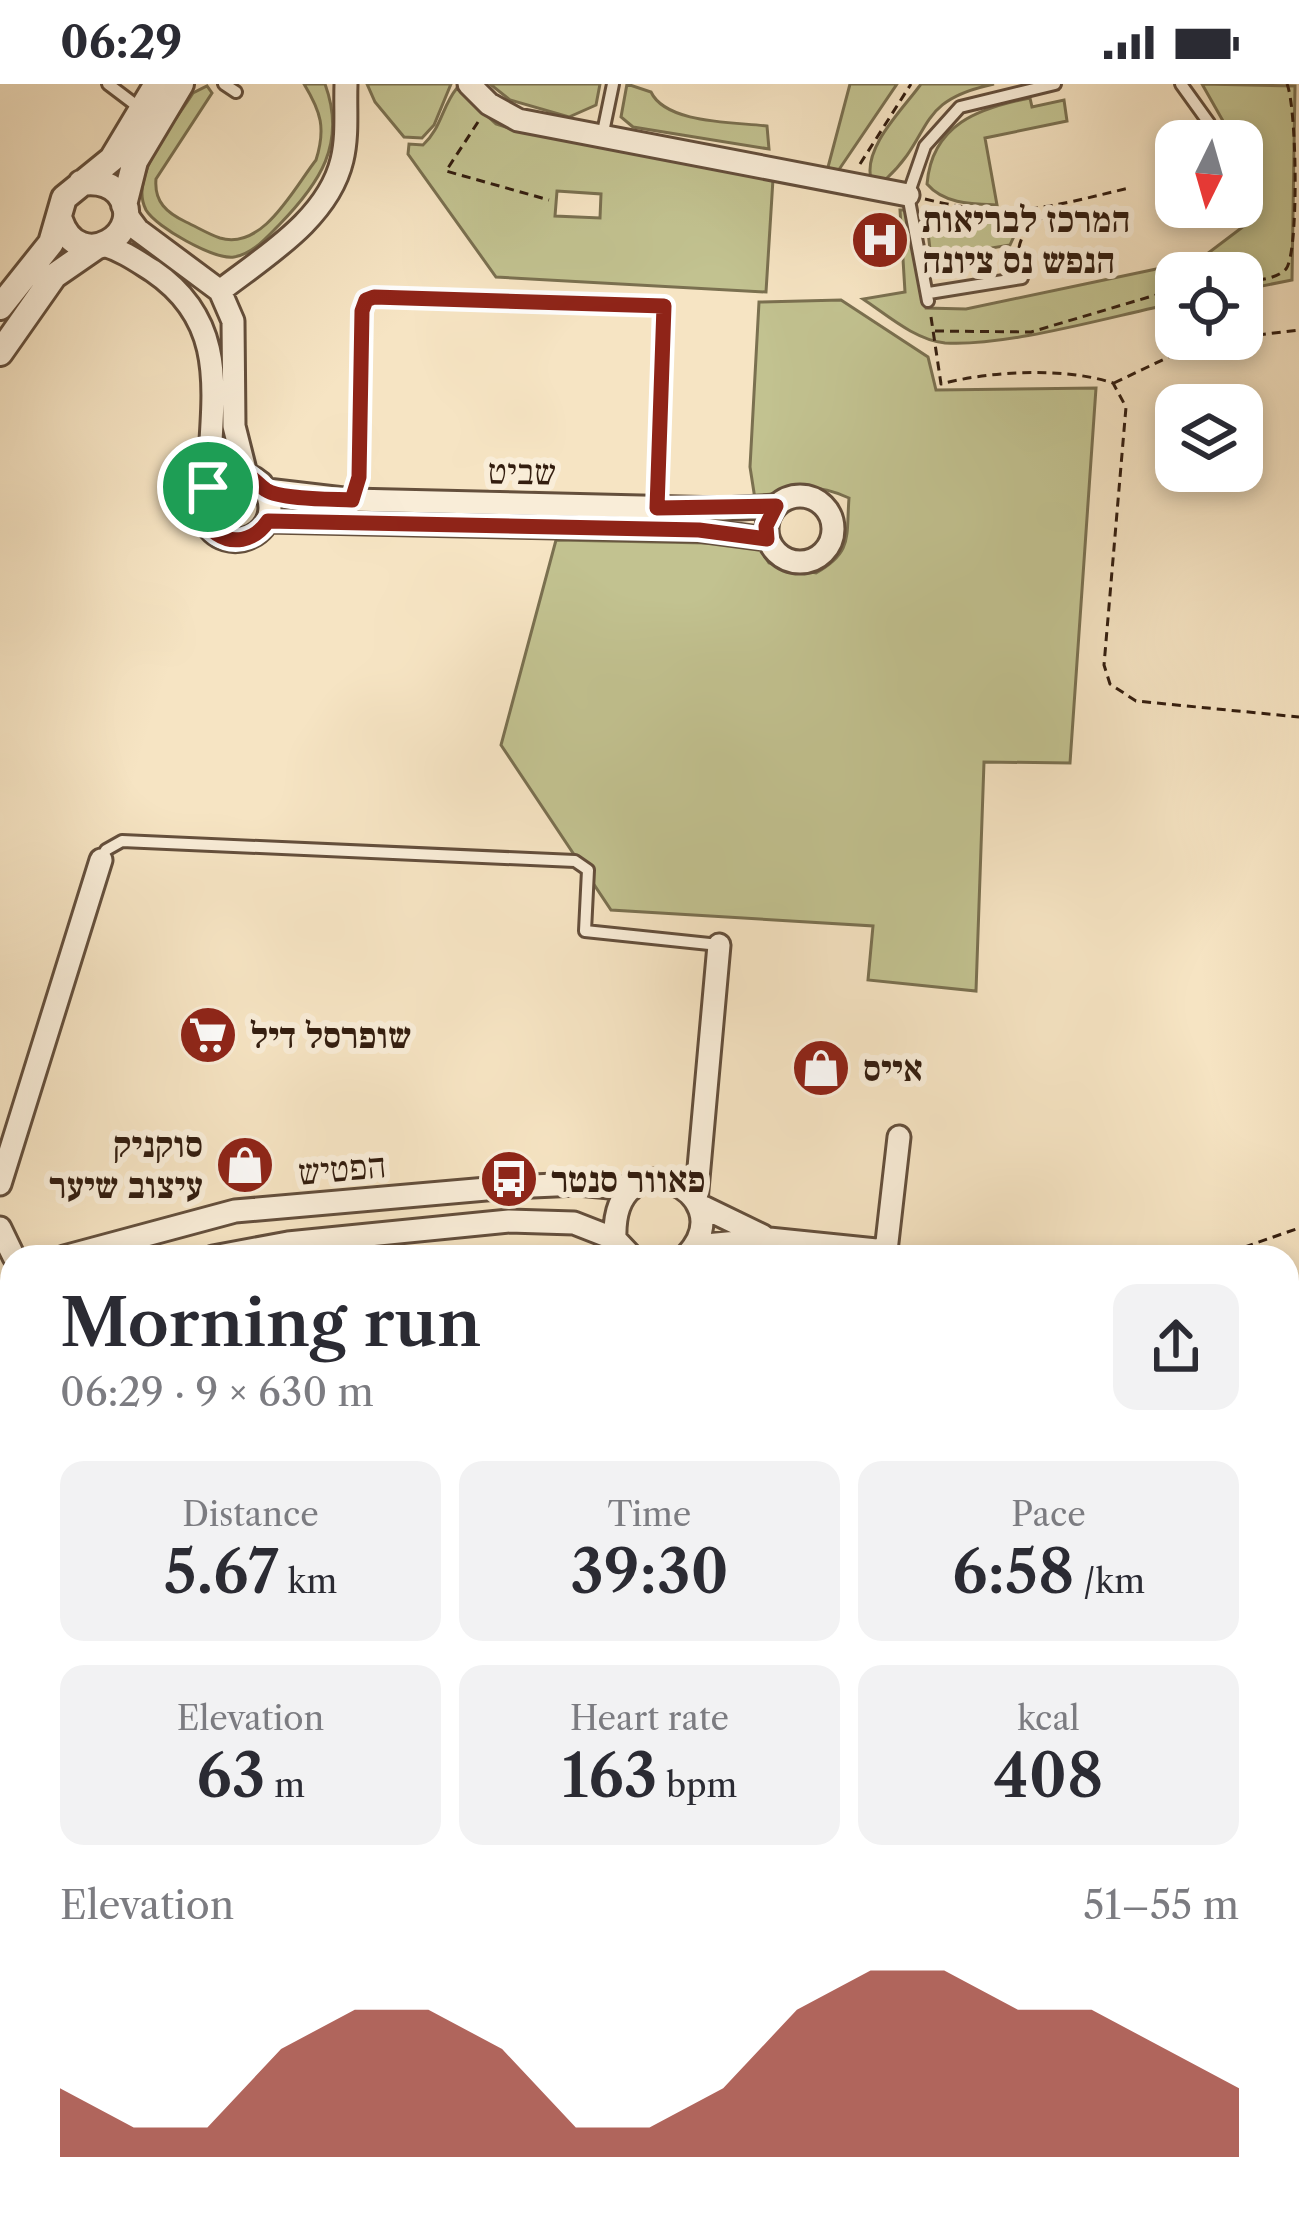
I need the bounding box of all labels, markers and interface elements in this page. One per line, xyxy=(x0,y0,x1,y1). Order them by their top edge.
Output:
text: 06:29 xyxy=(60,14,182,70)
north arrow xyxy=(1155,120,1263,228)
map controls xyxy=(1155,120,1263,492)
place label: המרכז לבריאות הנפש נס ציונה xyxy=(922,197,1131,282)
hospital icon: המרכז לבריאות הנפש נס ציונה xyxy=(849,209,911,271)
button: locate xyxy=(1155,252,1263,360)
button: layers xyxy=(1155,384,1263,492)
pin xyxy=(157,436,259,538)
street label: שביט xyxy=(487,448,557,494)
icon: arrive xyxy=(175,454,241,520)
supermarket icon: שופרסל דיל xyxy=(177,1004,239,1066)
place label: שופרסל דיל xyxy=(250,1013,412,1057)
shop icon: אייס xyxy=(790,1037,852,1099)
place label: אייס xyxy=(863,1046,923,1090)
place label: סוקניק עיצוב שיער xyxy=(49,1122,203,1207)
shop icon: סוקניק עיצוב שיער xyxy=(214,1134,276,1196)
street label: הפטיש xyxy=(296,1142,388,1194)
bus stop icon: פאוור סנטר xyxy=(478,1148,540,1210)
place label: פאוור סנטר xyxy=(551,1157,705,1201)
text: Morning run xyxy=(60,1282,481,1363)
button: share xyxy=(1113,1284,1239,1410)
text: 06:29 · 9 × 630 m xyxy=(60,1368,374,1416)
text: Distance xyxy=(182,1494,319,1535)
text: Time xyxy=(608,1494,691,1535)
text: Pace xyxy=(1011,1494,1086,1535)
text: 5.67 xyxy=(164,1535,279,1609)
text: 39:30 xyxy=(570,1535,729,1609)
text: 6:58 xyxy=(952,1535,1075,1609)
text: km xyxy=(279,1561,337,1602)
text: /km xyxy=(1075,1561,1145,1602)
text: Elevation xyxy=(177,1698,324,1739)
text: Heart rate xyxy=(570,1698,729,1739)
text: kcal xyxy=(1017,1698,1080,1739)
text: 63 xyxy=(196,1739,265,1813)
text: 163 xyxy=(562,1739,657,1813)
text: 408 xyxy=(994,1739,1103,1813)
text: m xyxy=(265,1765,305,1806)
text: bpm xyxy=(657,1765,737,1806)
text: Elevation xyxy=(60,1881,234,1929)
text: 51–55 m xyxy=(1083,1881,1239,1929)

